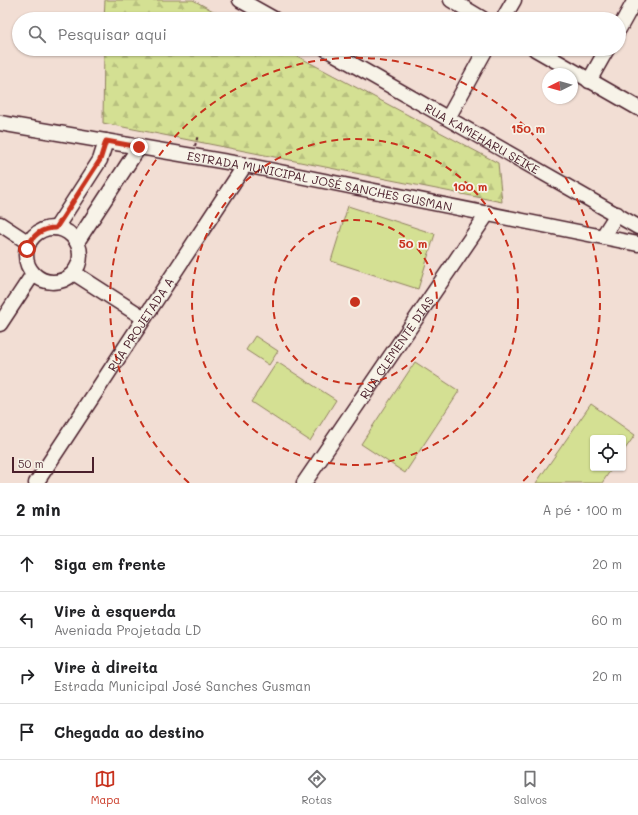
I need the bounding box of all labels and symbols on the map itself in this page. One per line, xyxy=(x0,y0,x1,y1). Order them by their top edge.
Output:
north arrow xyxy=(542,68,578,104)
street label: RUA KAMEHARU SEIKE xyxy=(422,99,543,177)
text: 150 m xyxy=(511,120,545,136)
route end xyxy=(130,138,148,156)
street label: ESTRADA MUNICIPAL JOSÉ SANCHES GUSMAN xyxy=(186,147,454,214)
text: 100 m xyxy=(453,178,487,194)
text: 50 m xyxy=(399,235,427,251)
route start xyxy=(18,240,36,258)
street label: RUA PROJETADA A xyxy=(104,274,177,374)
street label: RUA CLEMENTE DIAS xyxy=(356,293,437,402)
centre of rings xyxy=(348,295,362,309)
scale bar xyxy=(12,455,94,474)

